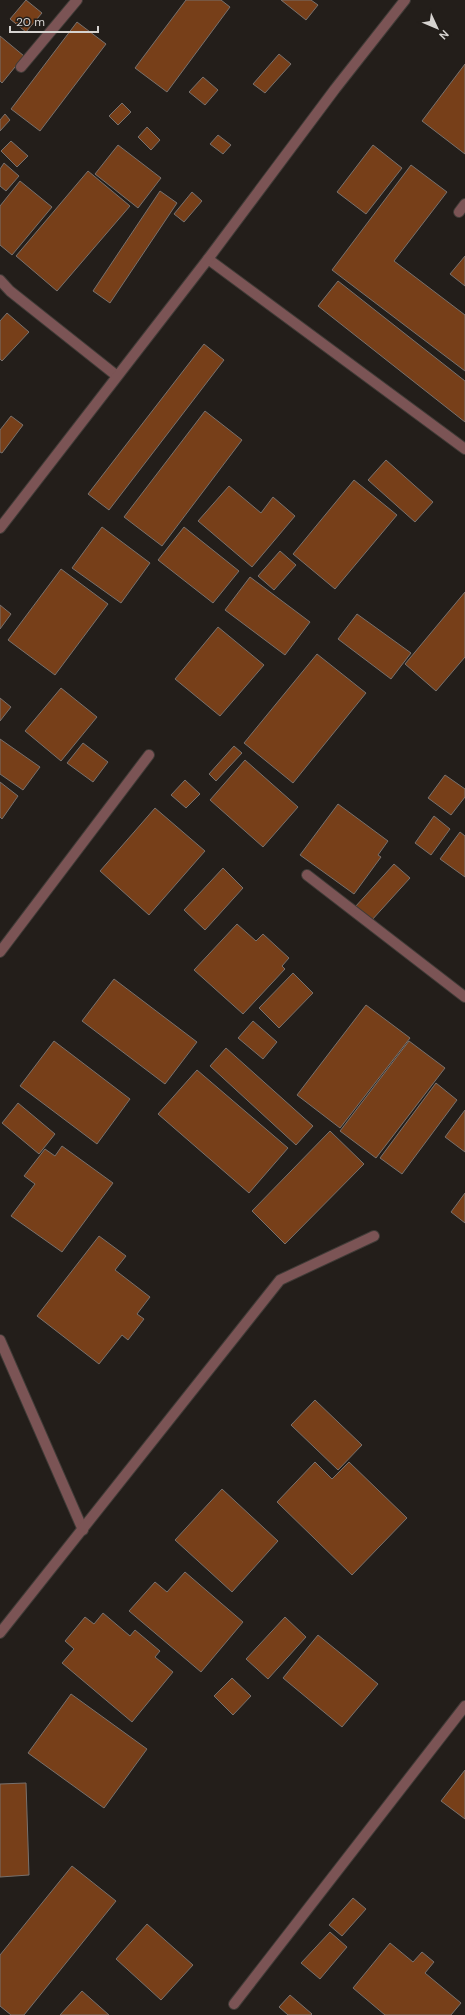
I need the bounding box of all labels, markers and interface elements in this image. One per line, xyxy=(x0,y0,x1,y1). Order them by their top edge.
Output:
scale bar xyxy=(10,8,98,34)
north arrow xyxy=(417,8,457,48)
text: 20 m xyxy=(16,14,45,30)
text: N xyxy=(436,27,452,43)

